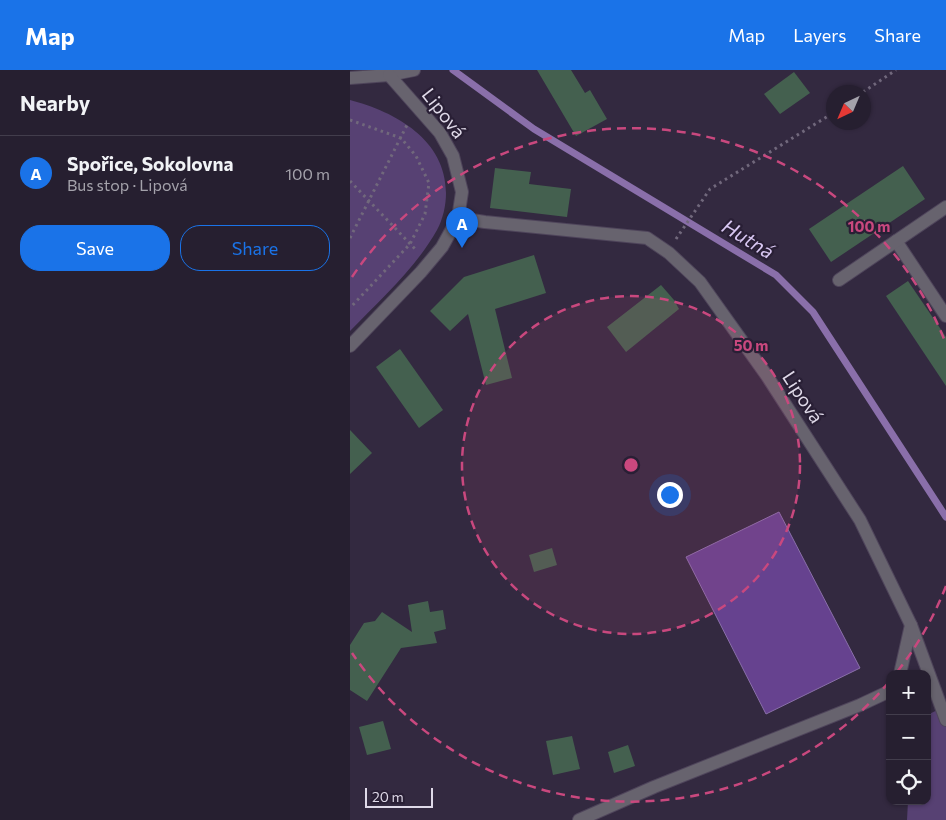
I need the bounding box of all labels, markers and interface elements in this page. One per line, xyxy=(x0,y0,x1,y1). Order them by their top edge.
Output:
text: Map xyxy=(25,21,75,50)
text: Map xyxy=(728,24,765,46)
text: Layers xyxy=(793,24,846,46)
text: Share xyxy=(874,24,921,46)
street label: Lipová xyxy=(418,83,471,142)
north arrow xyxy=(826,85,871,130)
text: Nearby xyxy=(20,90,90,115)
text: Spořice, Sokolovna xyxy=(67,152,234,175)
text: A xyxy=(30,164,42,183)
text: 100 m xyxy=(285,164,330,183)
text: Bus stop · Lipová xyxy=(67,175,188,194)
pin: A xyxy=(446,207,478,248)
water label: Hutná xyxy=(718,213,779,263)
text: 100 m xyxy=(848,217,890,235)
button: Save xyxy=(20,225,170,271)
button: Share xyxy=(180,225,330,271)
text: 50 m xyxy=(734,336,768,354)
street label: Lipová xyxy=(778,366,829,427)
centre of rings xyxy=(622,456,640,474)
your location xyxy=(657,482,683,508)
map controls xyxy=(886,670,931,805)
button: + xyxy=(886,670,931,715)
button: − xyxy=(886,715,931,760)
button: locate xyxy=(886,760,931,805)
scale bar xyxy=(365,785,432,808)
text: 20 m xyxy=(372,788,404,805)

